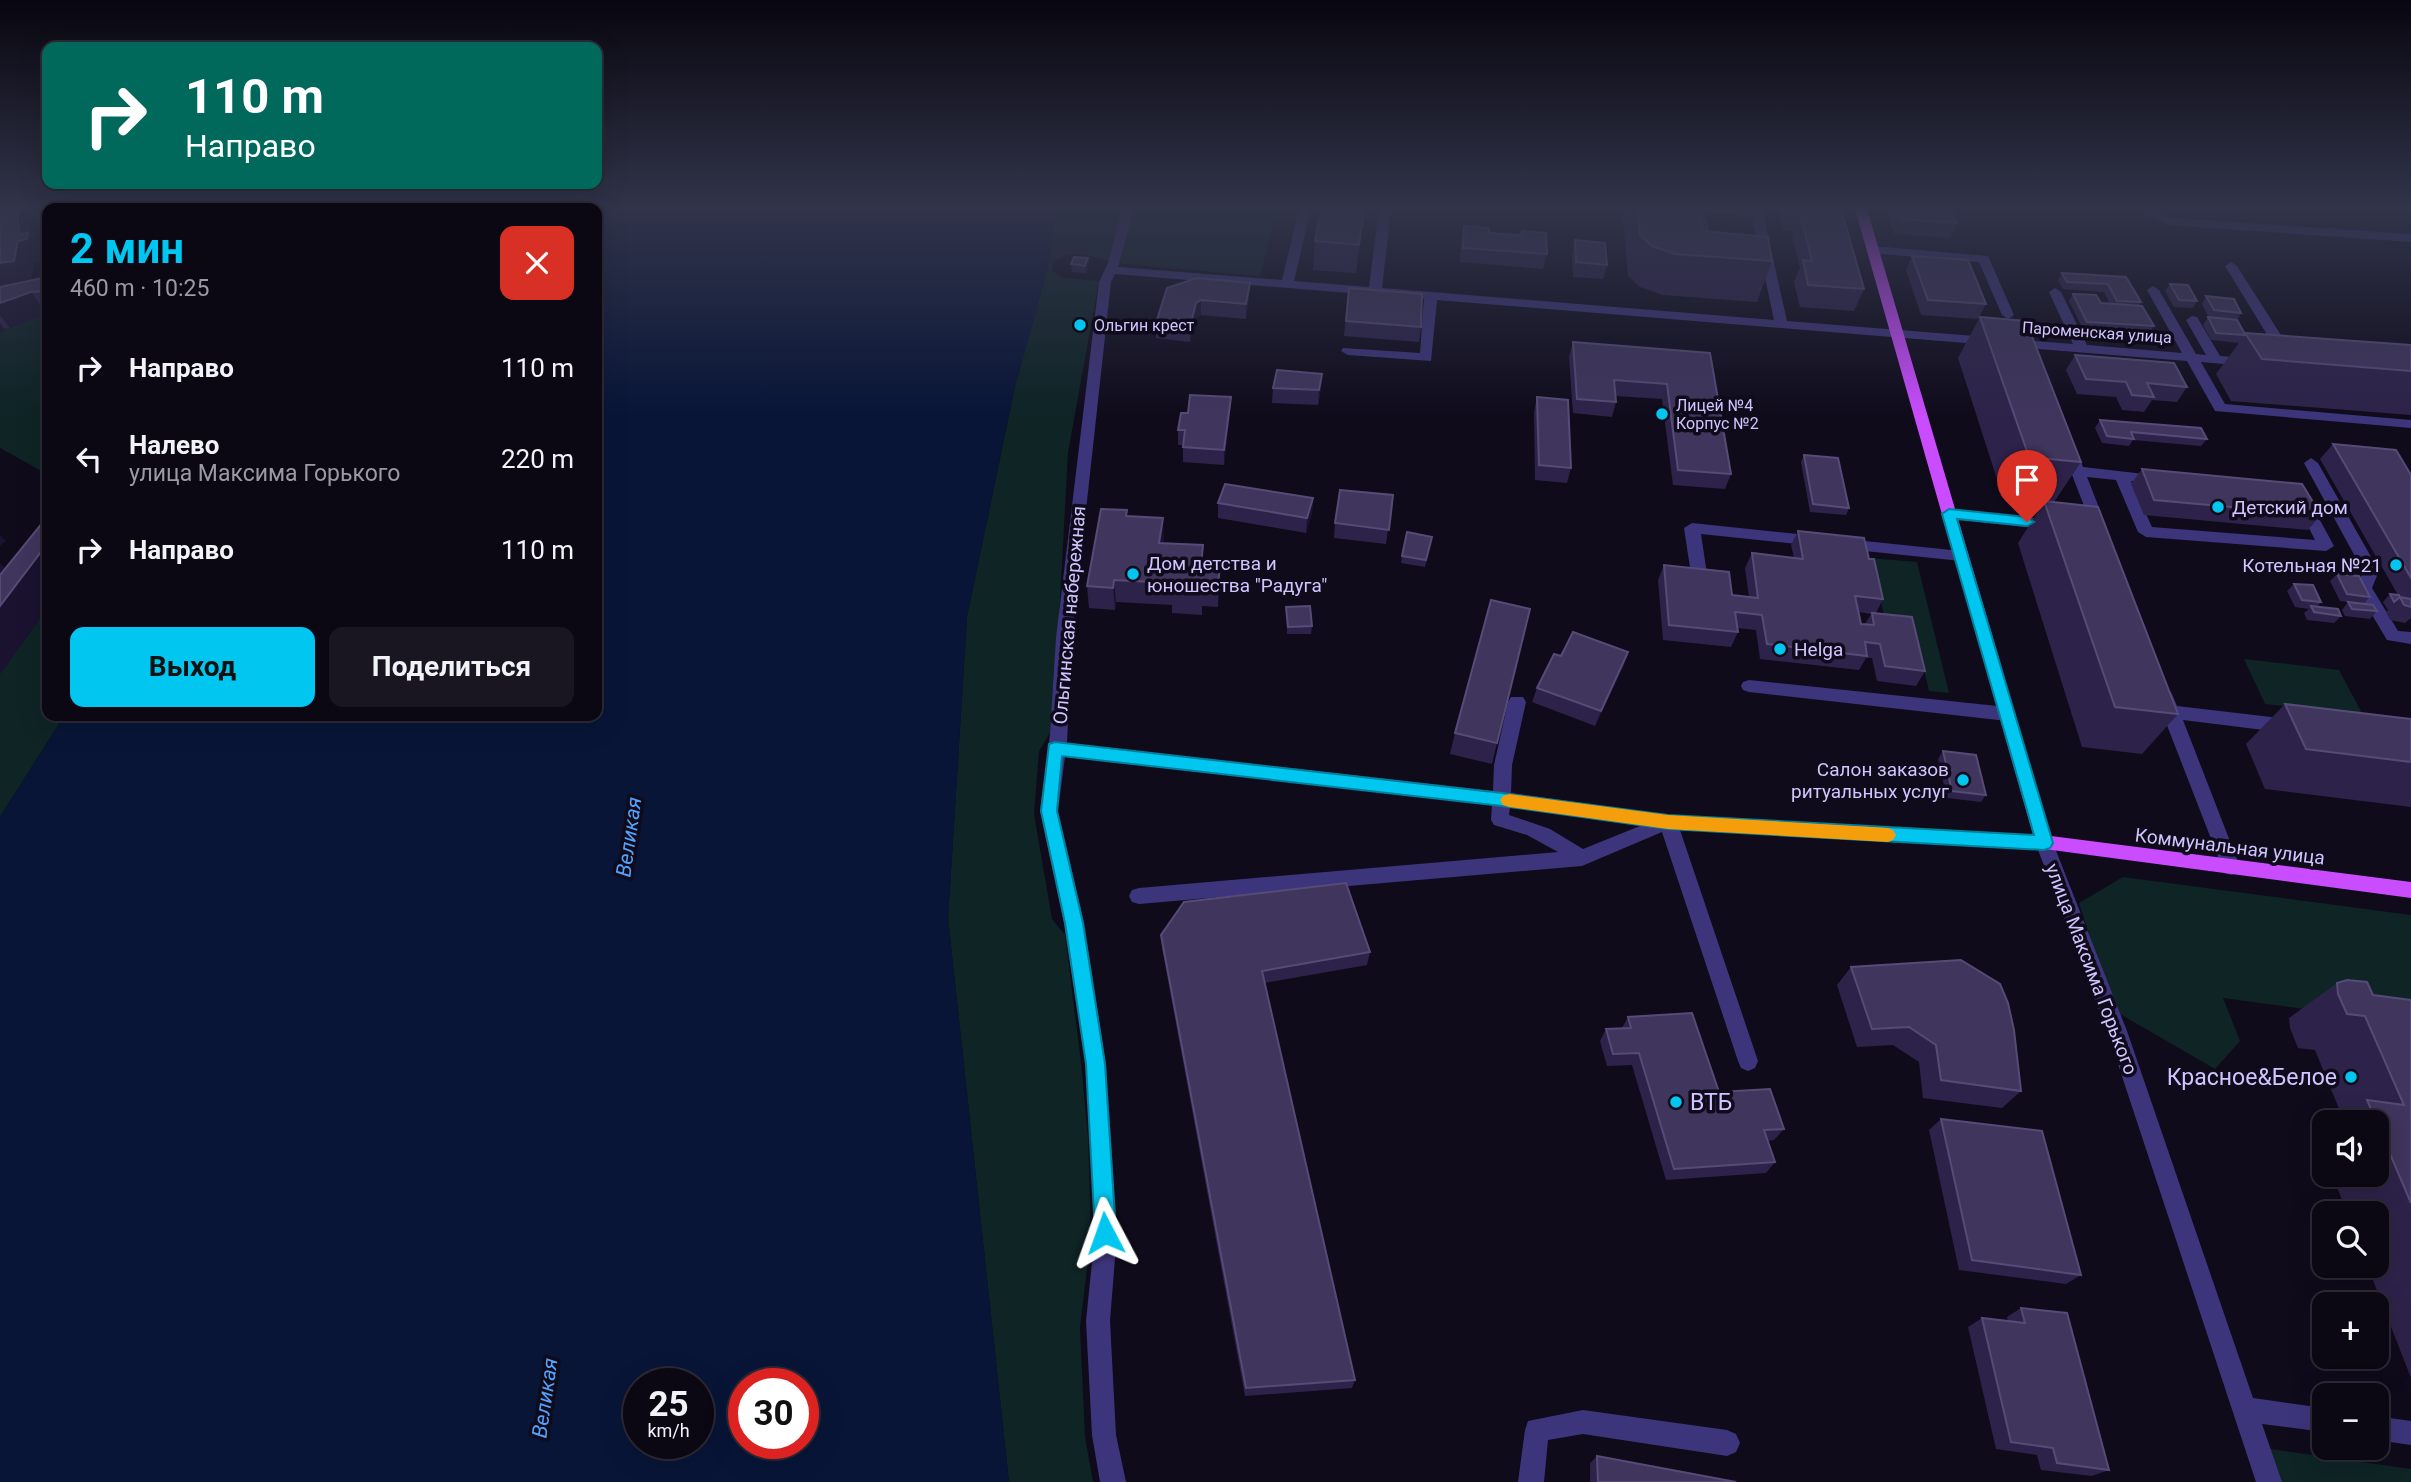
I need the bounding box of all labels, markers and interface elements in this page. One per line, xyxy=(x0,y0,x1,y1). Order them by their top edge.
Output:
text: 110 m xyxy=(185,68,324,125)
icon: right xyxy=(70,70,161,161)
text: Направо xyxy=(185,127,316,165)
text: 2 мин xyxy=(70,224,184,273)
button: close xyxy=(500,226,574,300)
text: 460 m · 10:25 xyxy=(70,275,209,302)
place label: Ольгин крест xyxy=(1094,316,1195,335)
marker: Ольгин крест xyxy=(1072,317,1088,333)
street label: Пароменская улица xyxy=(2021,318,2173,347)
icon: right xyxy=(70,349,108,387)
text: Направо xyxy=(129,353,234,383)
text: 110 m xyxy=(501,353,574,383)
place label: Лицей №4 Корпус №2 xyxy=(1676,396,1759,433)
marker: Лицей №4 Корпус №2 xyxy=(1654,406,1670,422)
text: Налево xyxy=(129,430,219,460)
icon: left xyxy=(70,440,108,478)
text: 220 m xyxy=(501,444,574,474)
pin xyxy=(1997,450,2057,522)
text: улица Максима Горького xyxy=(129,460,400,487)
icon: arrive xyxy=(2008,461,2046,499)
place label: Детский дом xyxy=(2232,496,2348,519)
marker: Детский дом xyxy=(2210,499,2226,515)
street label: Ольгинская набережная xyxy=(1049,505,1090,725)
icon: right xyxy=(70,531,108,569)
text: Направо xyxy=(129,535,234,565)
text: 110 m xyxy=(501,535,574,565)
place label: Дом детства и юношества "Радуга" xyxy=(1147,552,1327,597)
place label: Котельная №21 xyxy=(2242,554,2382,577)
marker: Котельная №21 xyxy=(2388,557,2404,573)
marker: Дом детства и юношества "Радуга" xyxy=(1125,566,1141,582)
button: Выход xyxy=(70,627,315,707)
button: Поделиться xyxy=(329,627,574,707)
place label: Helga xyxy=(1794,638,1843,661)
marker: Helga xyxy=(1772,641,1788,657)
place label: Салон заказов ритуальных услуг xyxy=(1791,758,1949,803)
marker: Салон заказов ритуальных услуг xyxy=(1955,772,1971,788)
water label: Великая xyxy=(612,796,646,878)
street label: Коммунальная улица xyxy=(2134,823,2326,870)
street label: улица Максима Горького xyxy=(2041,860,2142,1078)
place label: Красное&Белое xyxy=(2167,1064,2337,1091)
marker: Красное&Белое xyxy=(2343,1069,2359,1085)
place label: ВТБ xyxy=(1690,1089,1732,1116)
marker: ВТБ xyxy=(1668,1094,1684,1110)
map controls xyxy=(2312,1110,2389,1460)
button: sound xyxy=(2312,1110,2389,1187)
position arrow xyxy=(1068,1196,1142,1270)
button: search xyxy=(2312,1201,2389,1278)
button: + xyxy=(2312,1292,2389,1369)
water label: Великая xyxy=(528,1357,562,1439)
speed limit sign: 30 xyxy=(728,1368,819,1459)
button: − xyxy=(2312,1383,2389,1460)
text: 25 xyxy=(648,1384,689,1425)
text: km/h xyxy=(647,1420,690,1441)

